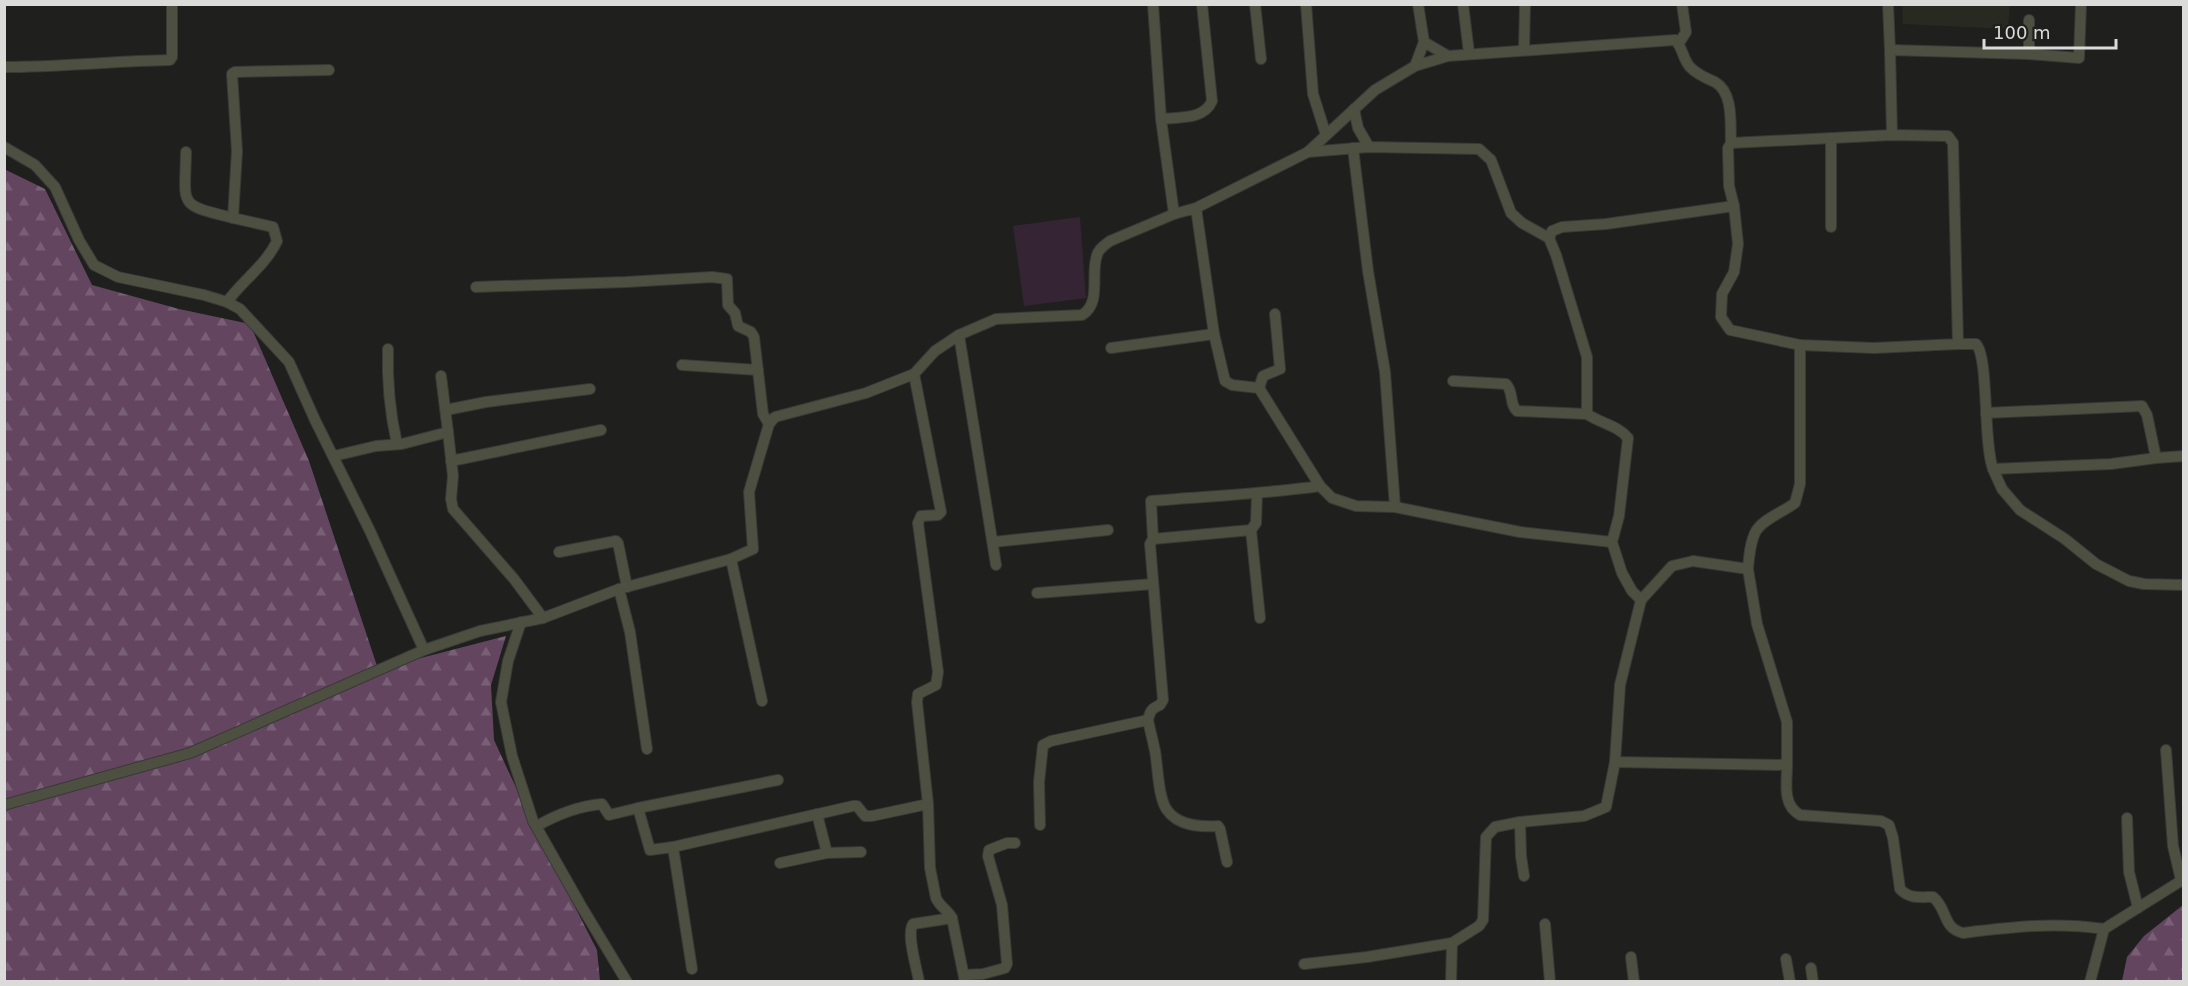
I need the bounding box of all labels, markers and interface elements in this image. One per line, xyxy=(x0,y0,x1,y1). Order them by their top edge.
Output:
scale bar xyxy=(1984,12,2116,50)
text: 100 m xyxy=(1993,22,2051,43)

